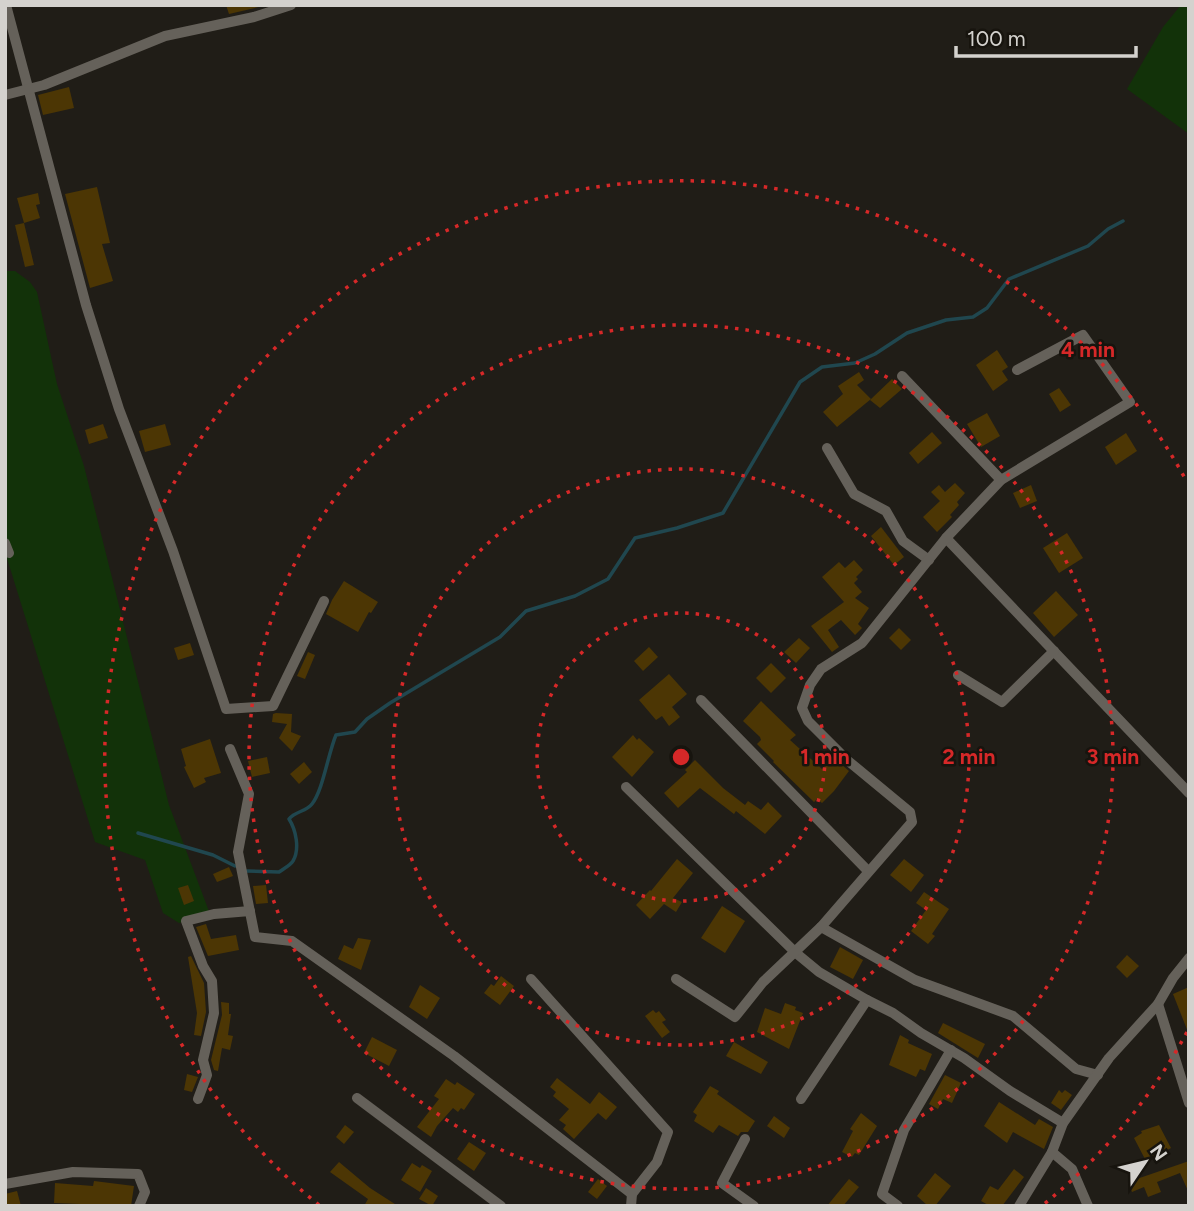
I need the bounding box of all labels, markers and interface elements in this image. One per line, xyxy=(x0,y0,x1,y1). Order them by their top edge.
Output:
scale bar xyxy=(956,14,1136,58)
text: 100 m xyxy=(967,26,1026,51)
text: 4 min xyxy=(1061,337,1115,362)
text: 1 min xyxy=(800,744,850,769)
text: 2 min xyxy=(943,744,995,769)
text: 3 min xyxy=(1087,744,1139,769)
centre of rings xyxy=(669,745,693,769)
north arrow xyxy=(1110,1127,1180,1197)
text: N xyxy=(1145,1140,1172,1165)

